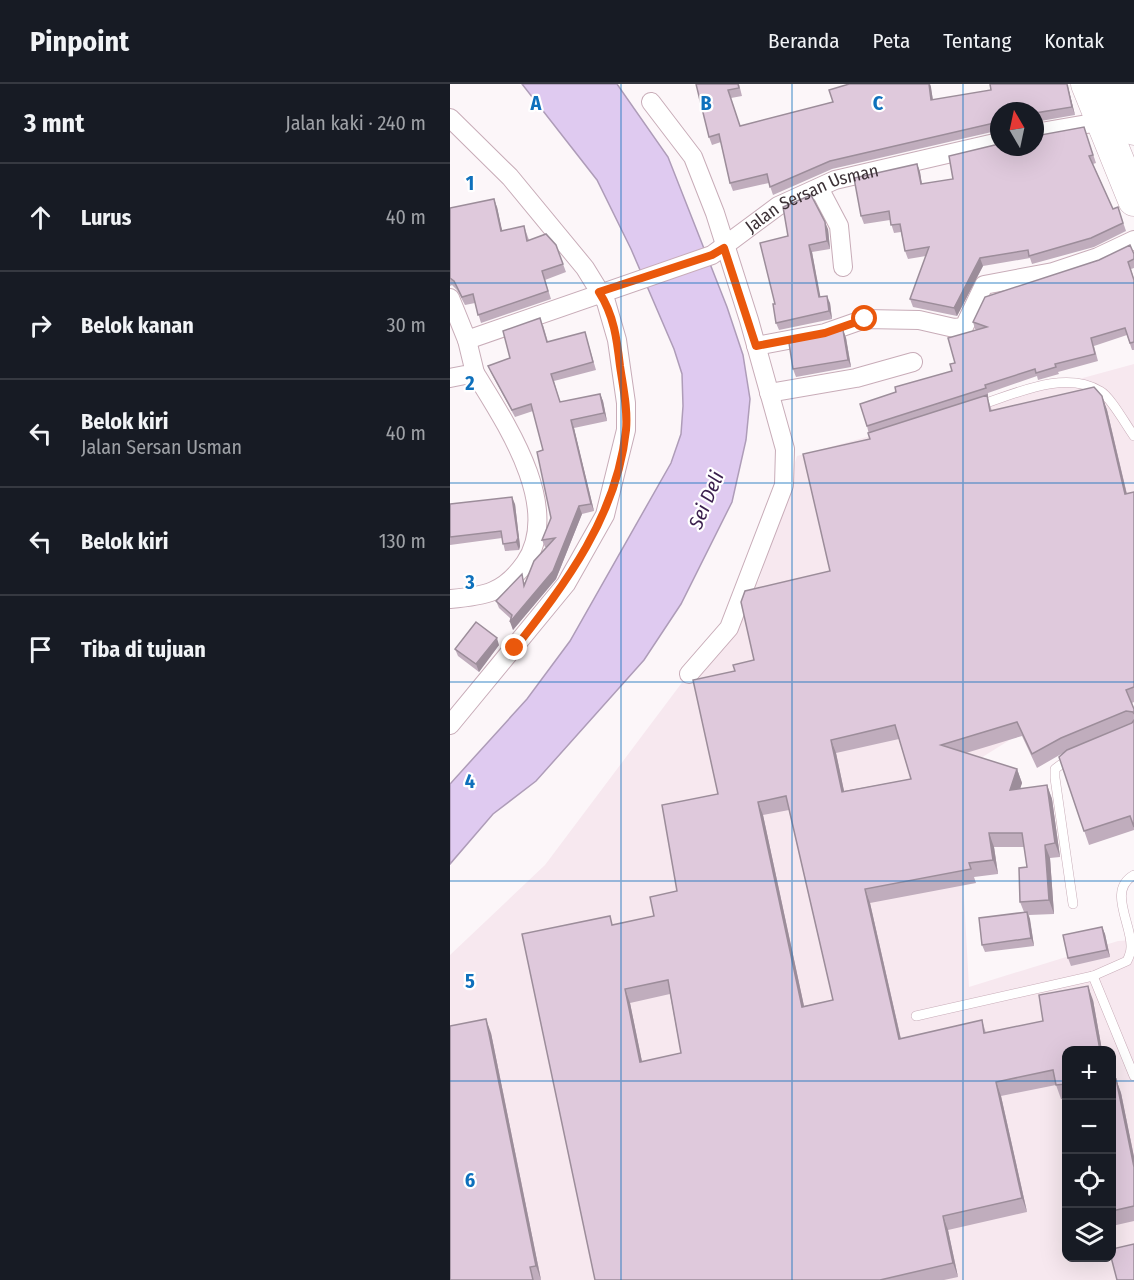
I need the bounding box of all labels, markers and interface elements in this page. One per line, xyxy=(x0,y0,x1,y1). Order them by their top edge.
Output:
text: Pinpoint xyxy=(30,25,129,58)
text: Beranda xyxy=(768,28,840,54)
text: Peta xyxy=(873,28,910,54)
text: Tentang xyxy=(943,28,1011,54)
text: Kontak xyxy=(1044,28,1104,54)
text: A xyxy=(530,91,543,115)
text: B xyxy=(700,91,712,115)
text: C xyxy=(873,91,884,115)
north arrow xyxy=(990,102,1044,156)
text: 3 mnt xyxy=(24,108,84,139)
text: Jalan kaki · 240 m xyxy=(285,111,426,135)
street label: Jalan Sersan Usman xyxy=(741,159,881,238)
text: 1 xyxy=(466,171,474,195)
icon: ahead xyxy=(24,201,57,234)
text: Lurus xyxy=(81,204,131,231)
text: 40 m xyxy=(386,205,426,229)
route start xyxy=(851,305,877,331)
icon: right xyxy=(24,309,57,342)
text: Belok kanan xyxy=(81,312,194,339)
text: 30 m xyxy=(386,313,426,337)
text: 2 xyxy=(464,371,475,395)
text: Belok kiri xyxy=(81,408,169,435)
icon: left xyxy=(24,417,57,450)
text: 40 m xyxy=(386,421,426,445)
text: Jalan Sersan Usman xyxy=(81,435,242,459)
water label: Sei Deli xyxy=(683,468,729,533)
icon: left xyxy=(24,525,57,558)
text: Belok kiri xyxy=(81,528,169,555)
text: 130 m xyxy=(379,529,426,553)
text: 3 xyxy=(464,570,475,594)
icon: arrive xyxy=(24,633,57,666)
route end xyxy=(501,634,527,660)
text: Tiba di tujuan xyxy=(81,636,206,663)
text: 4 xyxy=(465,769,475,793)
text: 5 xyxy=(465,969,475,993)
map controls xyxy=(1062,1046,1116,1262)
button: + xyxy=(1062,1046,1116,1100)
button: − xyxy=(1062,1100,1116,1154)
button: locate xyxy=(1062,1154,1116,1208)
text: 6 xyxy=(465,1168,475,1192)
button: layers xyxy=(1062,1208,1116,1262)

